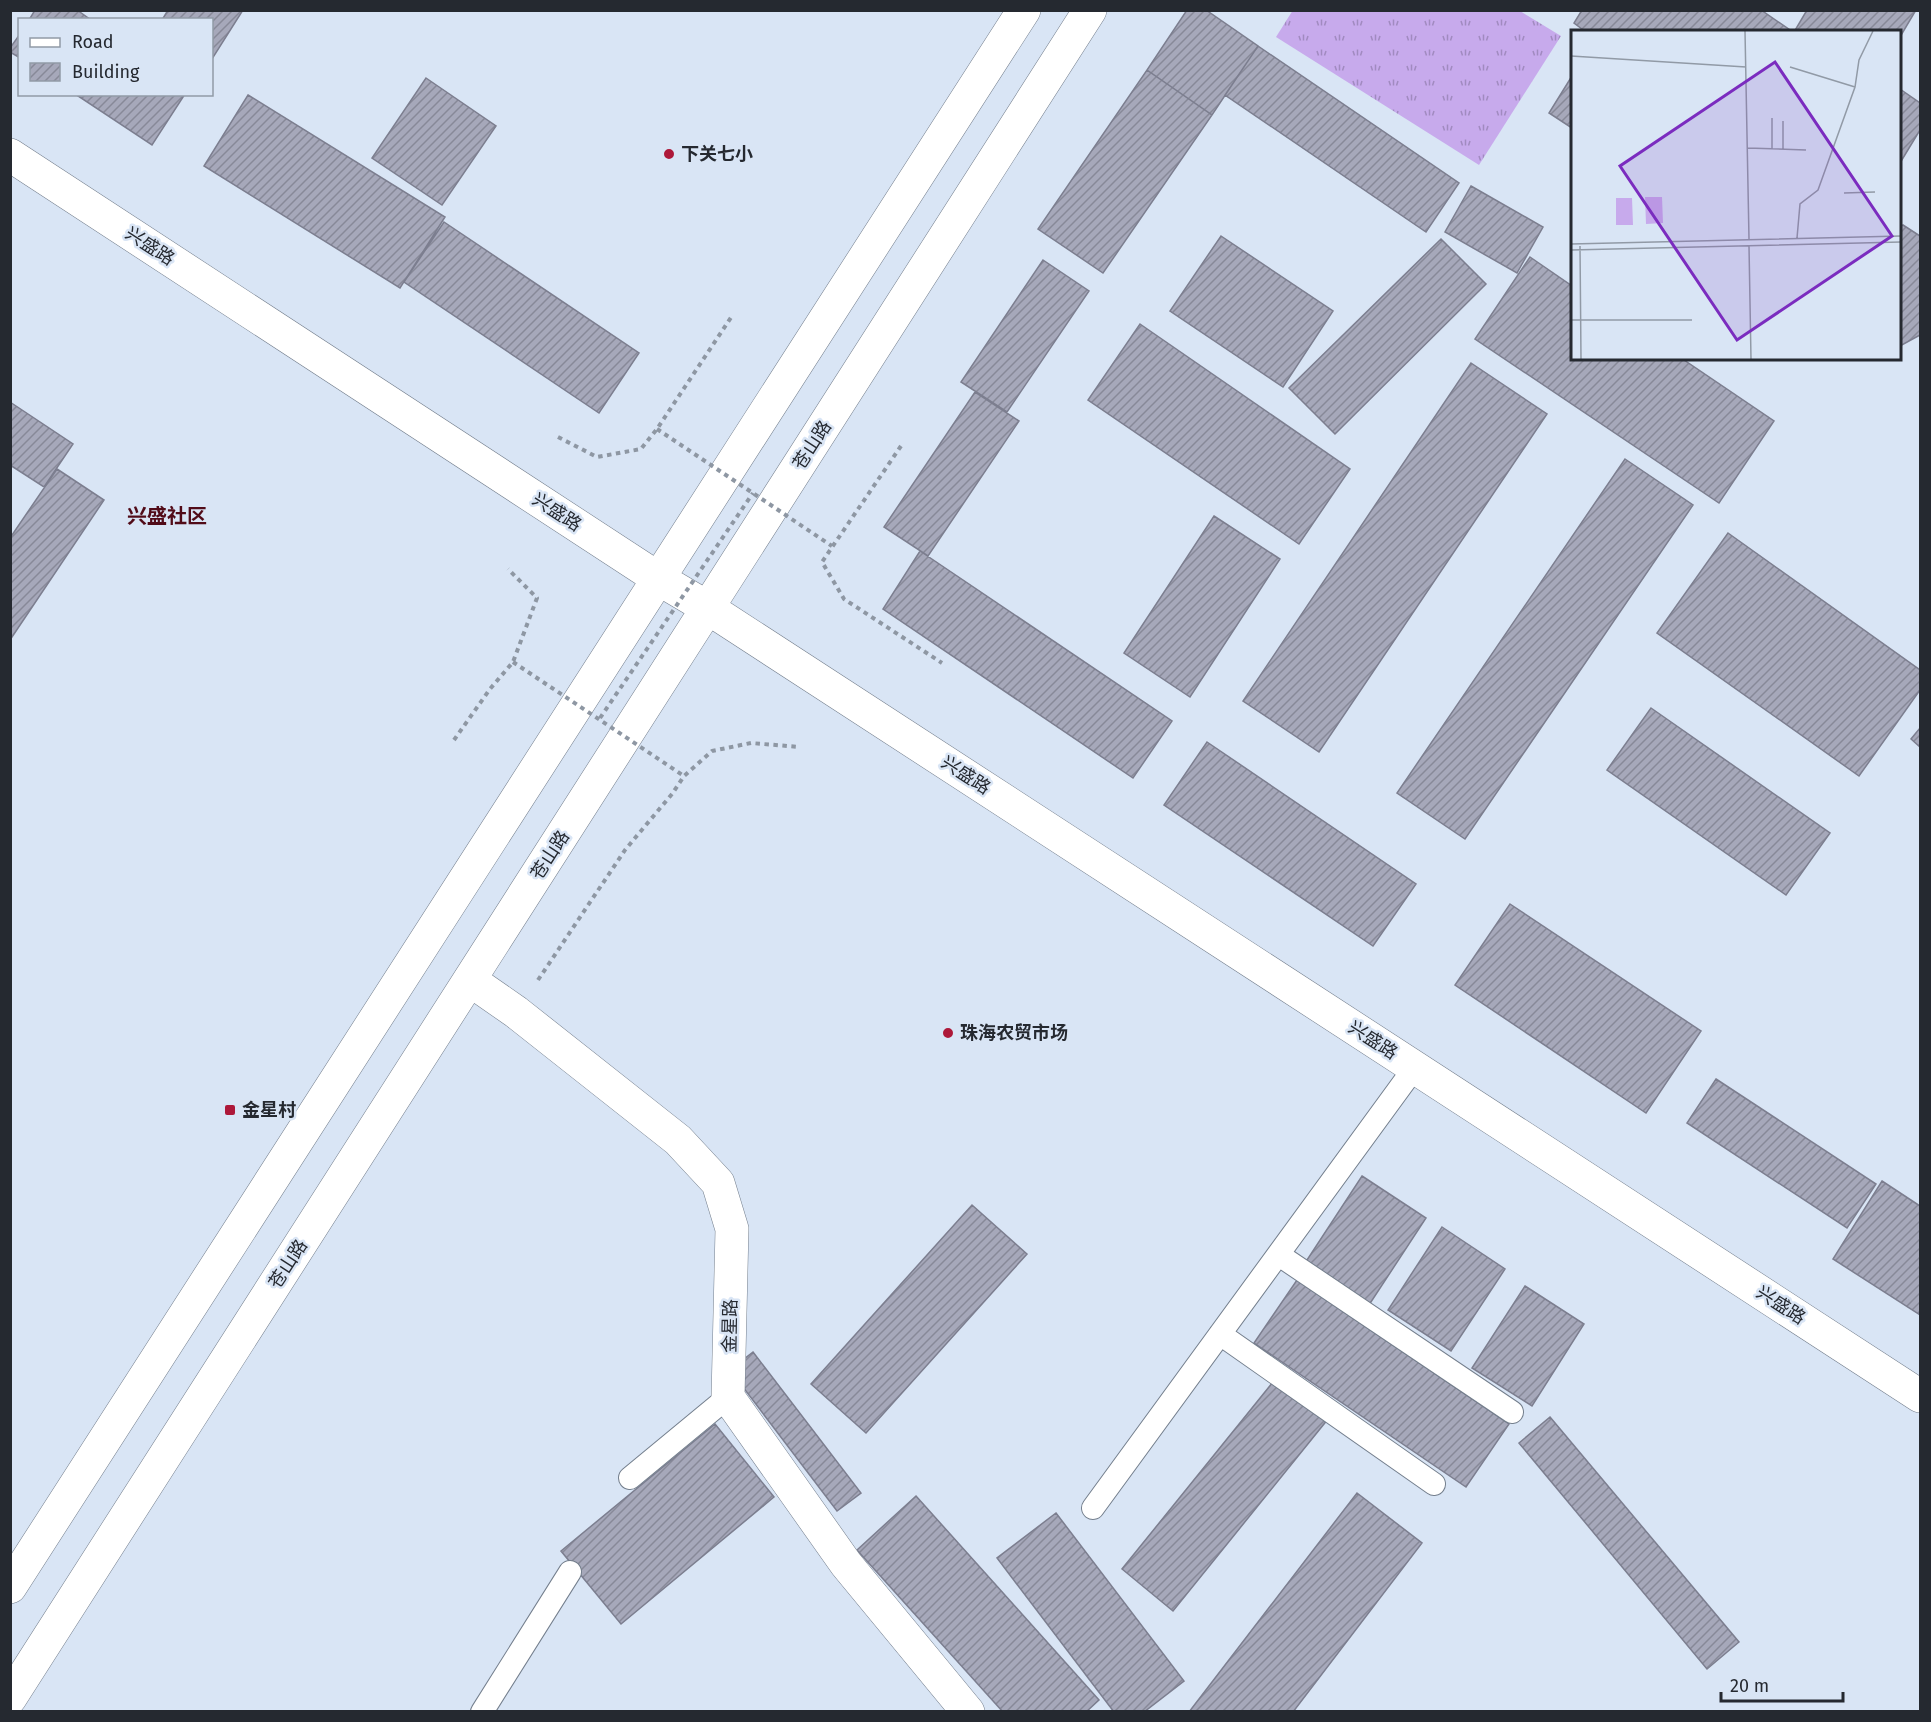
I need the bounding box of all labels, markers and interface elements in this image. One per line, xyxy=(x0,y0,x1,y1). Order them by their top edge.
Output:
legend xyxy=(18,18,213,96)
inset map xyxy=(1571,30,1901,360)
text: Road xyxy=(72,31,114,53)
text: Building xyxy=(72,61,140,83)
place label: 下关七小 xyxy=(681,143,753,165)
marker: 下关七小 xyxy=(662,147,676,161)
street label: 兴盛路 xyxy=(121,222,179,270)
street label: 苍山路 xyxy=(788,416,836,474)
street label: 兴盛路 xyxy=(528,488,586,536)
district label: 兴盛社区 xyxy=(127,504,207,528)
street label: 兴盛路 xyxy=(937,751,995,799)
street label: 苍山路 xyxy=(526,826,574,884)
street label: 兴盛路 xyxy=(1344,1016,1402,1064)
place label: 珠海农贸市场 xyxy=(960,1022,1068,1044)
marker: 珠海农贸市场 xyxy=(941,1026,955,1040)
place label: 金星村 xyxy=(242,1099,296,1121)
marker: 金星村 xyxy=(223,1103,237,1117)
street label: 苍山路 xyxy=(264,1235,312,1293)
street label: 兴盛路 xyxy=(1752,1281,1810,1329)
street label: 金星路 xyxy=(719,1299,741,1353)
scale bar xyxy=(1721,1665,1842,1703)
text: 20 m xyxy=(1730,1675,1769,1697)

